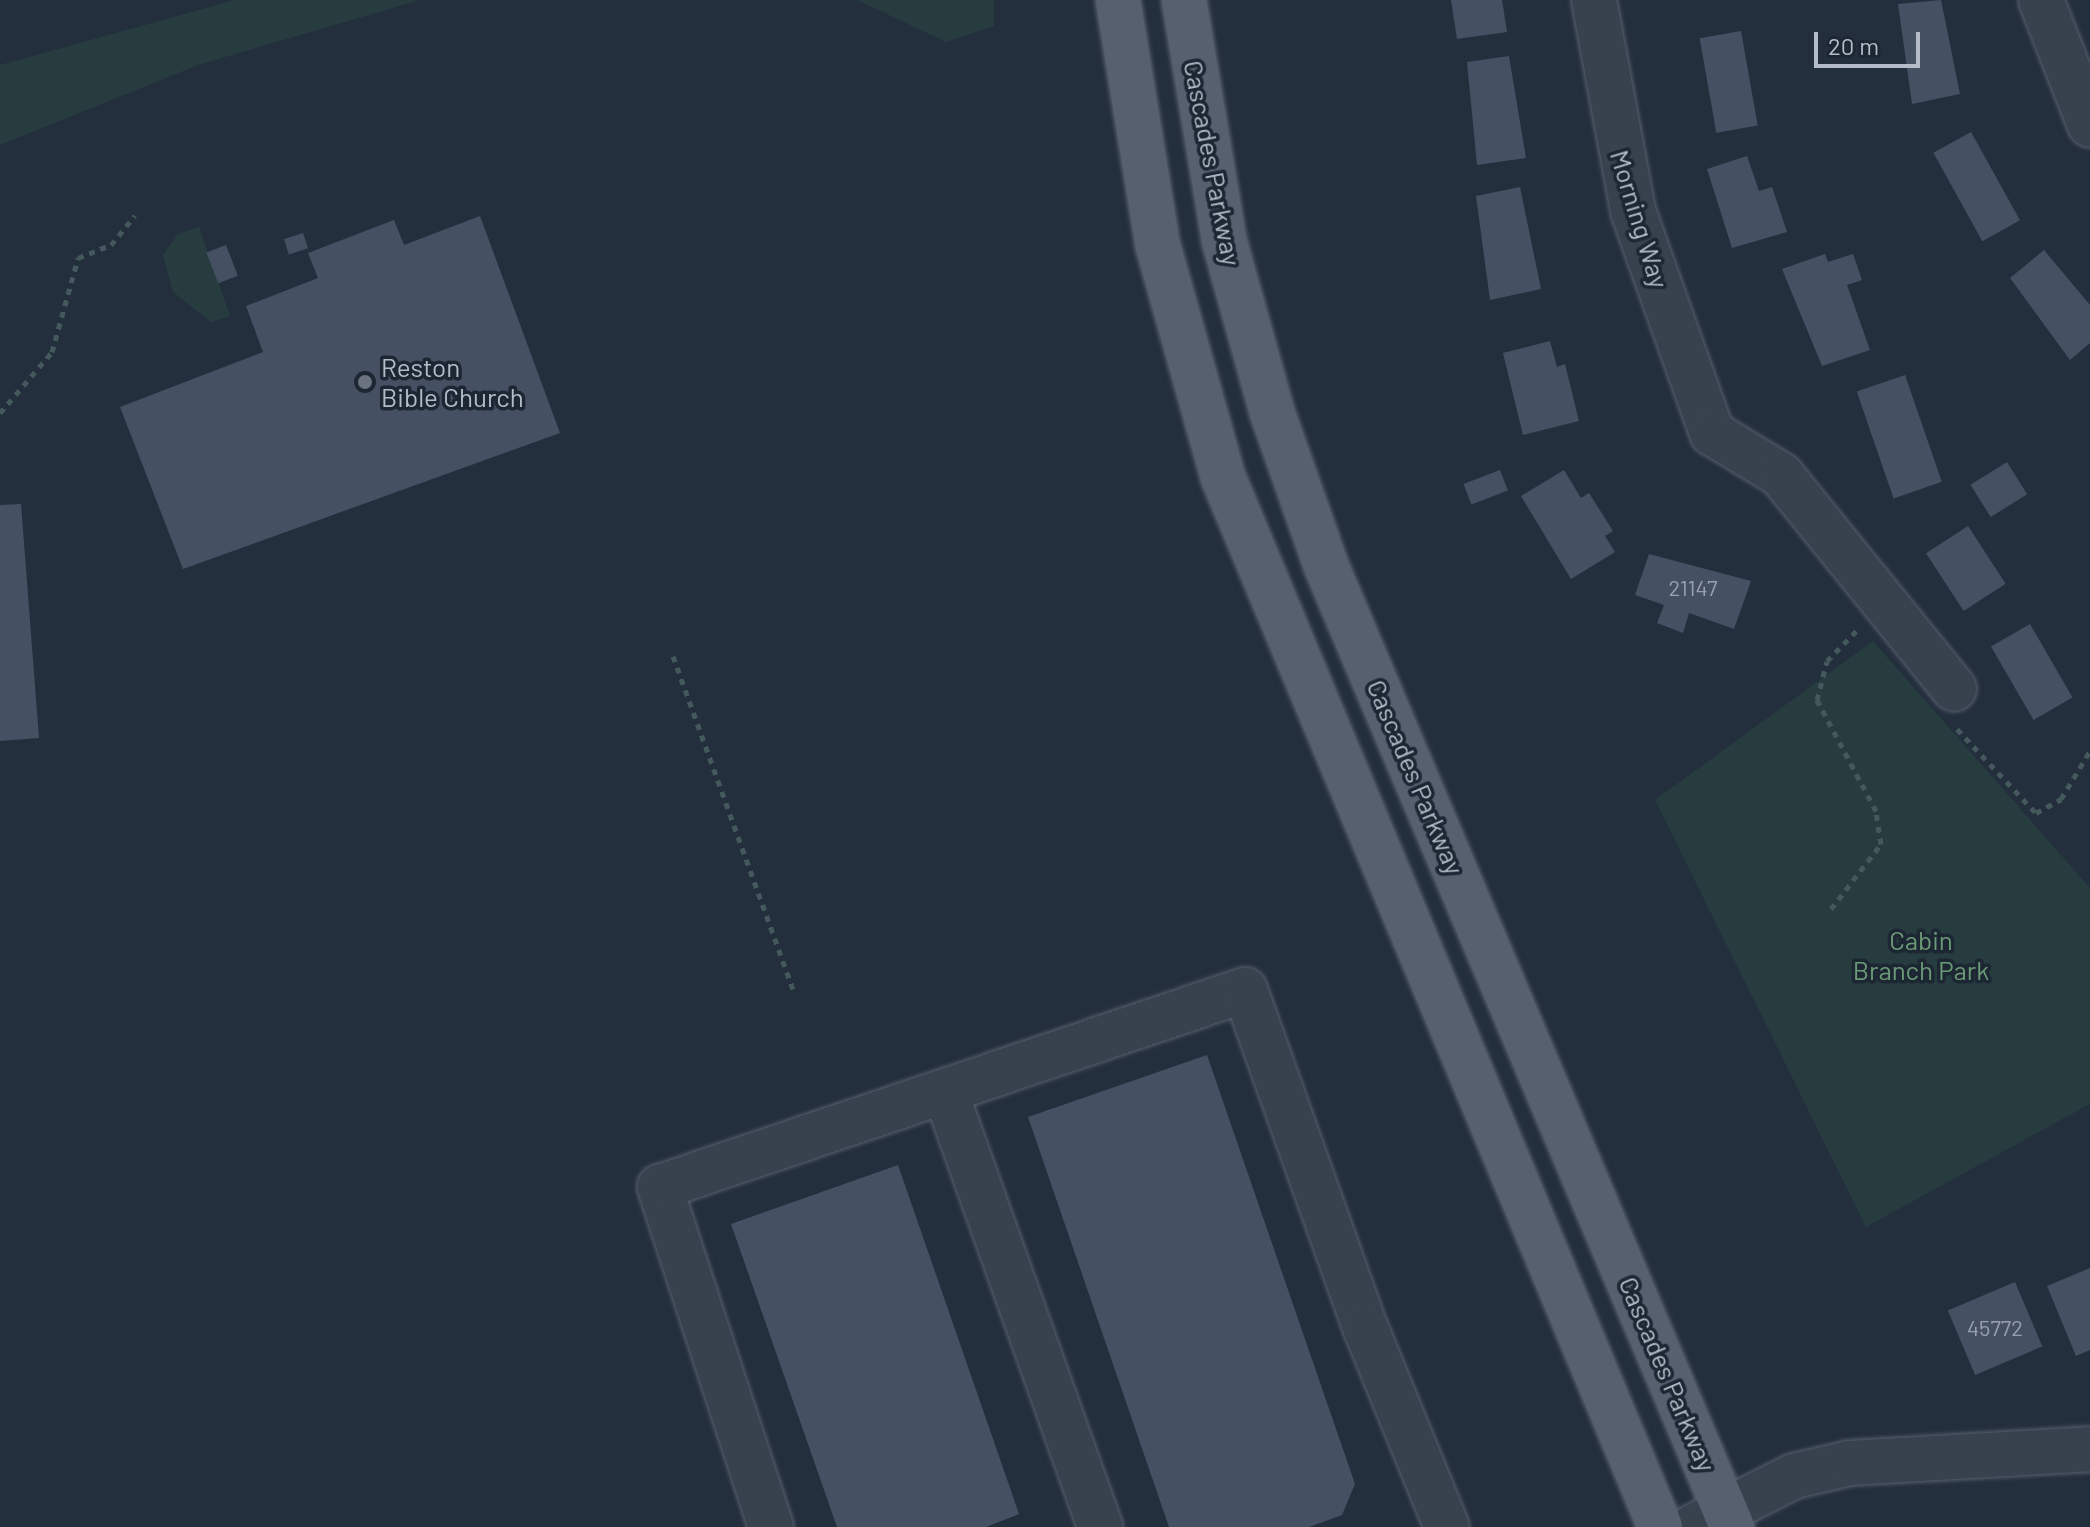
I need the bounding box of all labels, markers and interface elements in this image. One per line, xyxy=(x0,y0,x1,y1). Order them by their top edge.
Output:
scale bar xyxy=(1818,16,1924,66)
text: 20 m xyxy=(1828,31,1879,60)
street label: Cascades Parkway xyxy=(1178,58,1248,268)
street label: Morning Way xyxy=(1604,146,1676,292)
place label: Reston Bible Church xyxy=(381,351,524,412)
marker: Reston Bible Church xyxy=(356,373,374,391)
house number: 21147 xyxy=(1669,575,1717,601)
street label: Cascades Parkway xyxy=(1361,675,1471,879)
park label: Cabin Branch Park xyxy=(1853,924,1989,986)
street label: Cascades Parkway xyxy=(1613,1272,1723,1476)
house number: 45772 xyxy=(1967,1315,2023,1341)

